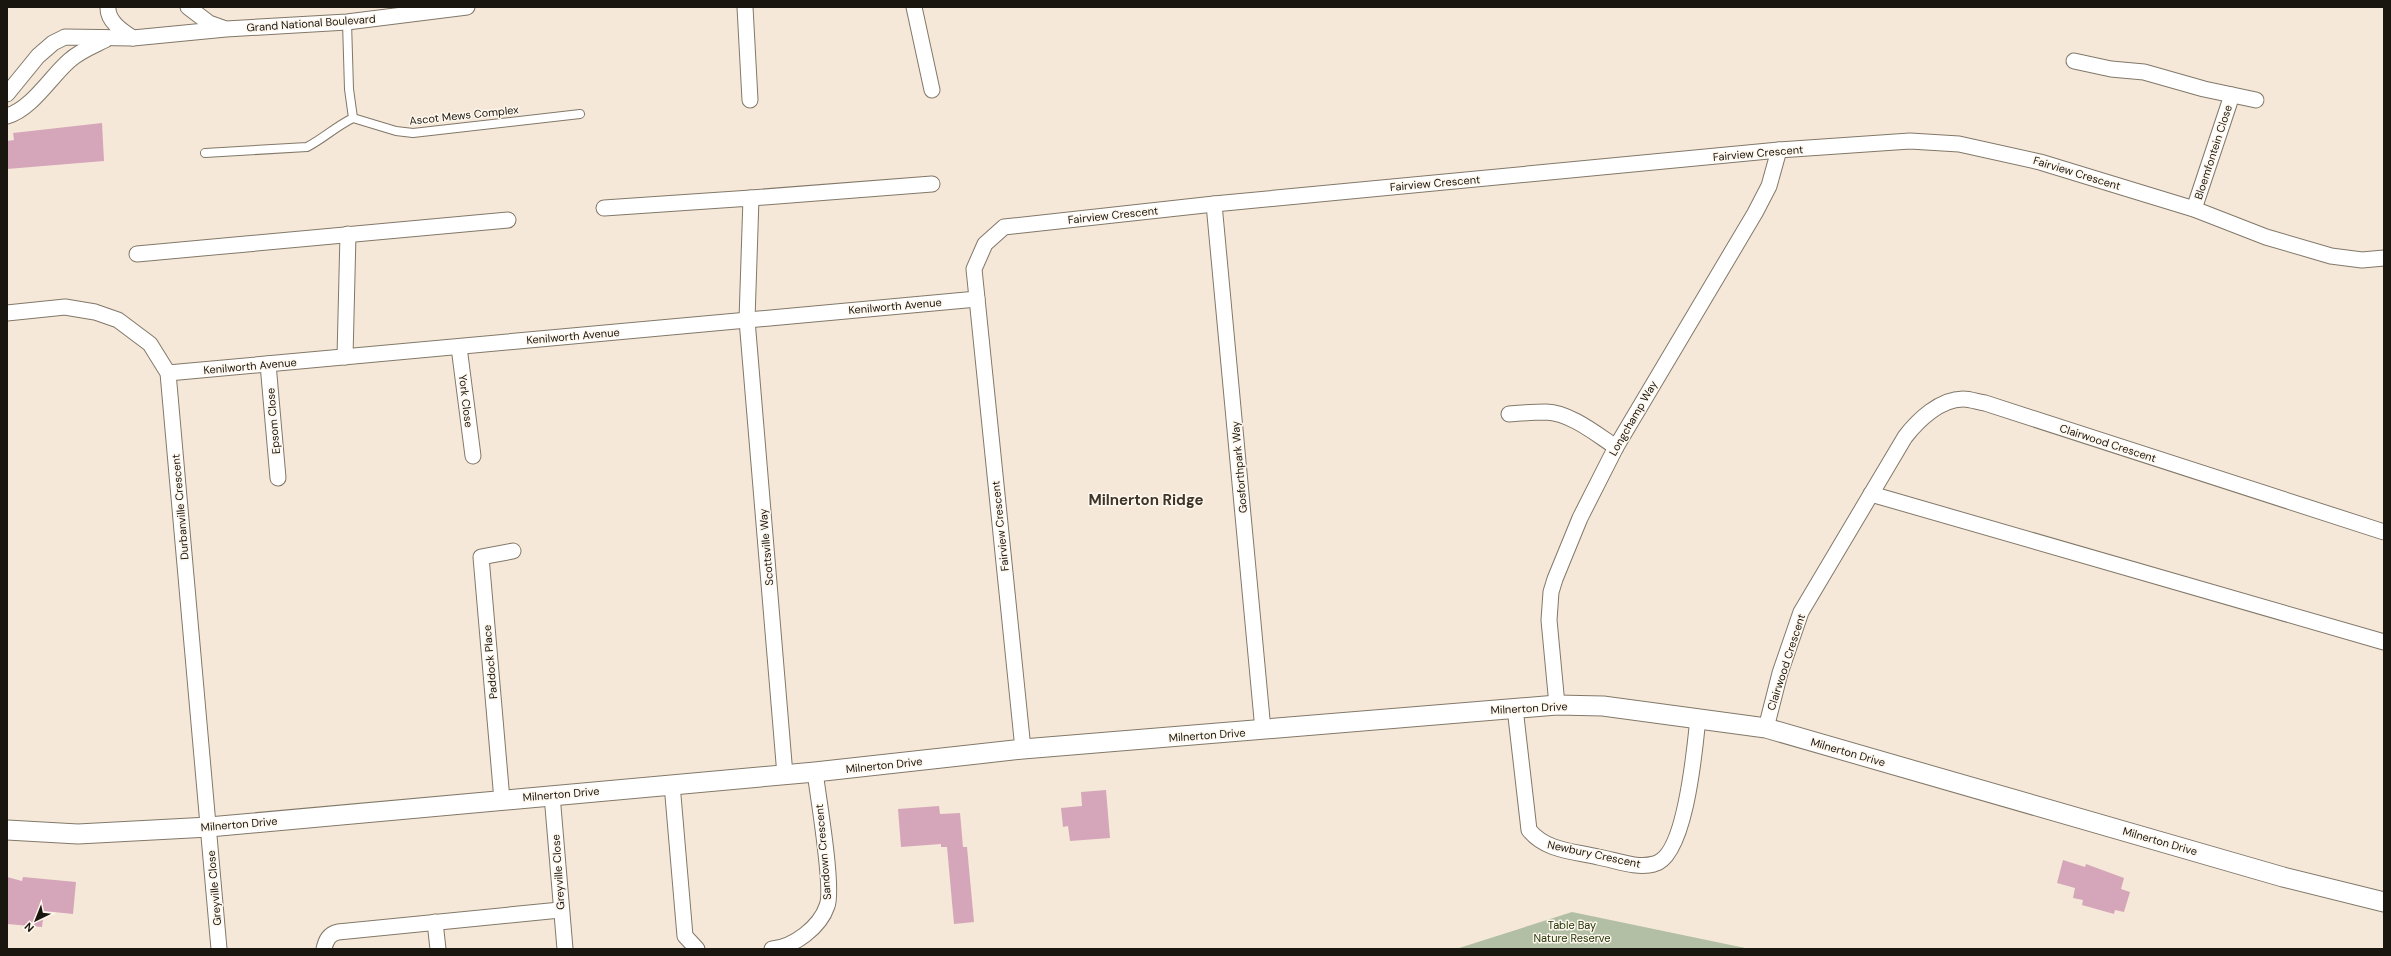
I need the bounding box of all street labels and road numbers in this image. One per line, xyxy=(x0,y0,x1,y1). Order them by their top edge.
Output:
street label: Grand National Boulevard xyxy=(246,12,376,34)
street label: Ascot Mews Complex xyxy=(409,102,520,128)
street label: Bloemfontein Close xyxy=(2191,103,2235,201)
street label: Fairview Crescent xyxy=(1712,142,1804,164)
street label: Fairview Crescent xyxy=(2032,153,2122,193)
street label: Fairview Crescent xyxy=(1389,172,1481,194)
street label: Fairview Crescent xyxy=(1067,203,1159,227)
street label: Kenilworth Avenue xyxy=(848,295,942,317)
street label: Kenilworth Avenue xyxy=(526,325,620,347)
street label: Kenilworth Avenue xyxy=(203,355,297,377)
street label: York Close xyxy=(456,374,476,428)
street label: Longchamp Way xyxy=(1606,378,1660,458)
street label: Epsom Close xyxy=(263,387,283,455)
street label: Gosforthpark Way xyxy=(1228,420,1250,514)
street label: Clairwood Crescent xyxy=(2058,421,2158,465)
street label: Durbanville Crescent xyxy=(168,453,192,561)
street label: Fairview Crescent xyxy=(988,480,1012,572)
street label: Scottsville Way xyxy=(756,508,776,586)
street label: Clairwood Crescent xyxy=(1764,612,1808,712)
street label: Paddock Place xyxy=(480,624,500,700)
street label: Milnerton Drive xyxy=(1490,699,1568,717)
street label: Milnerton Drive xyxy=(1168,725,1246,745)
street label: Milnerton Drive xyxy=(1809,735,1887,769)
street label: Milnerton Drive xyxy=(845,754,923,776)
street label: Milnerton Drive xyxy=(522,784,600,804)
street label: Sandown Crescent xyxy=(812,803,834,901)
street label: Milnerton Drive xyxy=(200,814,278,834)
street label: Milnerton Drive xyxy=(2121,824,2199,858)
street label: Greyville Close xyxy=(548,834,568,910)
street label: Newbury Crescent xyxy=(1546,837,1642,871)
street label: Greyville Close xyxy=(204,850,224,926)

